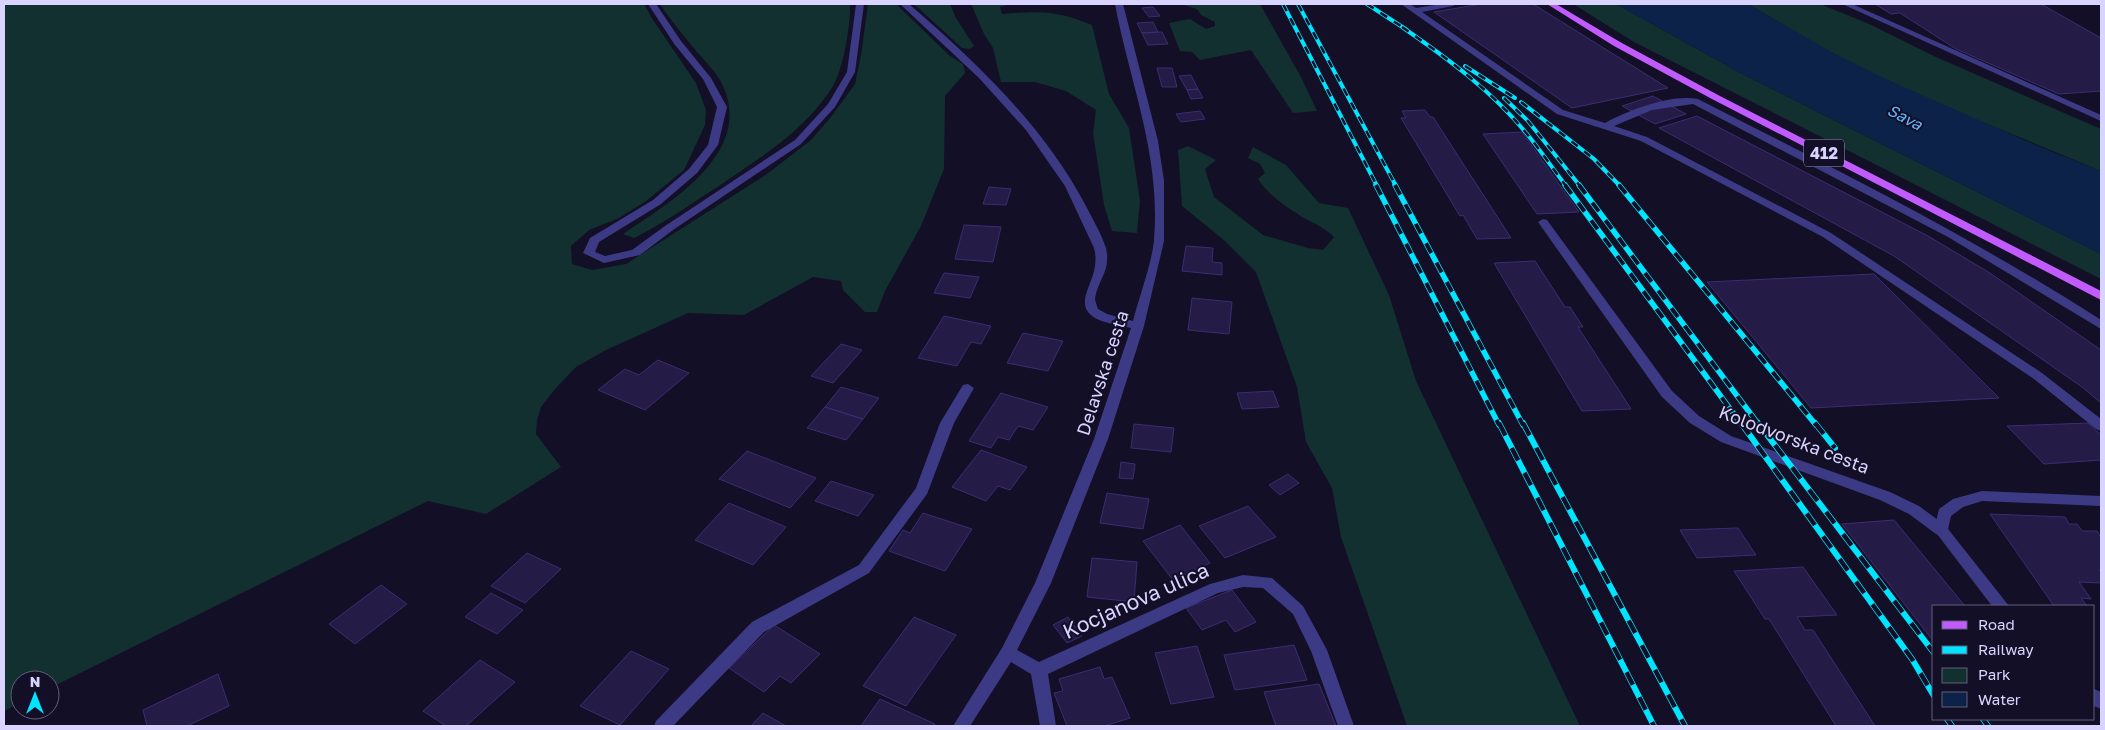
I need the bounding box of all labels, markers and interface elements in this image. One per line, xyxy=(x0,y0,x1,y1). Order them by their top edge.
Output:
water label: Sava xyxy=(1884,100,1927,135)
road number: 412 xyxy=(1804,140,1844,167)
street label: Delavska cesta xyxy=(1071,307,1133,438)
street label: Kolodvorska cesta xyxy=(1716,400,1873,478)
street label: Kocjanova ulica xyxy=(1058,556,1213,644)
legend xyxy=(1932,605,2095,720)
text: Road xyxy=(1978,615,2015,633)
text: Railway xyxy=(1978,640,2034,658)
text: Park xyxy=(1978,665,2011,683)
north arrow xyxy=(10,670,60,720)
text: N xyxy=(30,673,40,690)
text: Water xyxy=(1978,690,2021,708)

